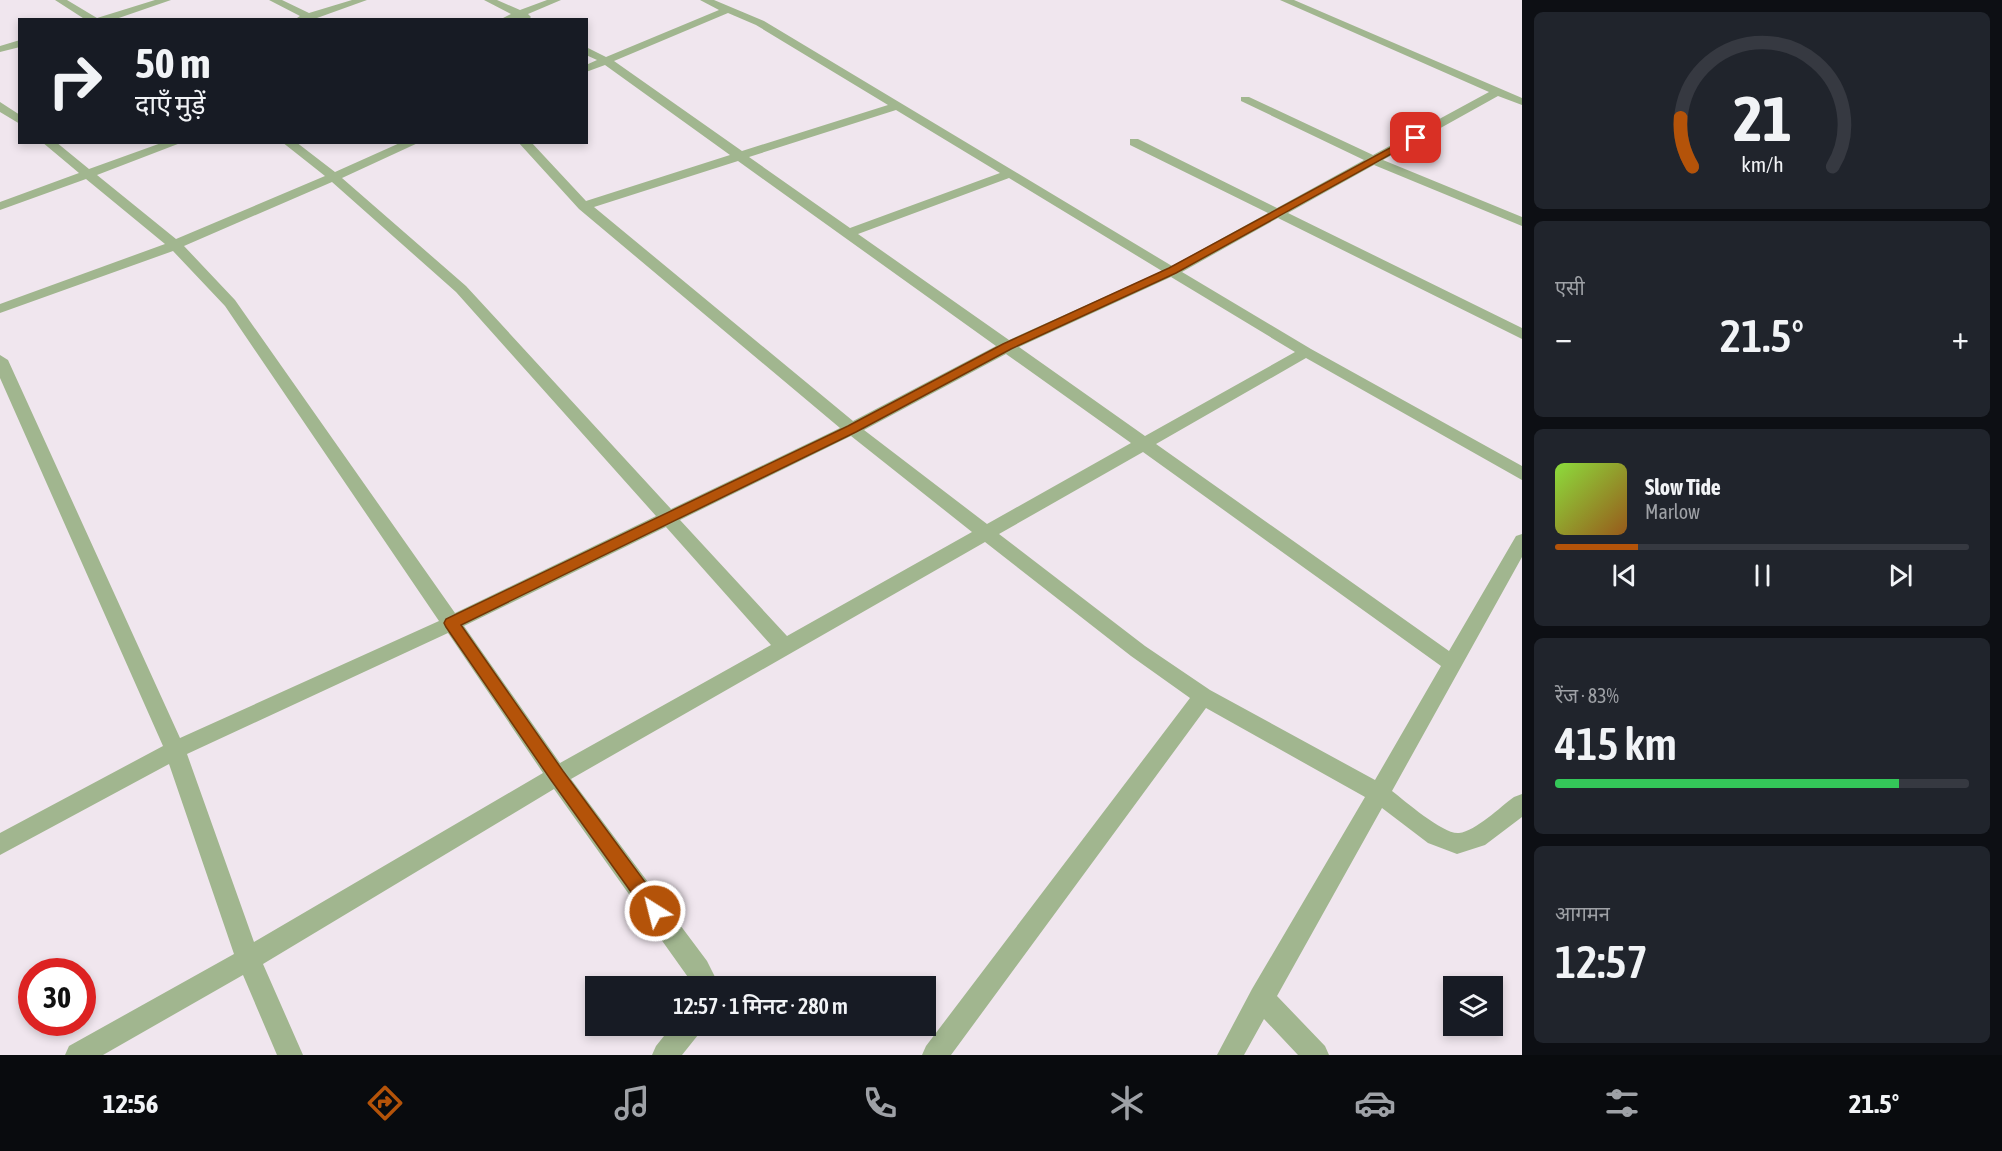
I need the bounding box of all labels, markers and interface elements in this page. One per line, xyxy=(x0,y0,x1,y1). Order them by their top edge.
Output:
text: 50 m xyxy=(135,39,210,87)
icon: right xyxy=(36,42,114,120)
text: 21 xyxy=(1733,83,1791,154)
text: दाएँ मुड़ें xyxy=(135,89,206,120)
pin xyxy=(1390,112,1441,163)
icon: arrive xyxy=(1399,121,1432,154)
text: km/h xyxy=(1741,153,1783,178)
text: एसी xyxy=(1555,276,1585,299)
text: 21.5° xyxy=(1720,310,1804,362)
text: − xyxy=(1555,318,1572,356)
text: + xyxy=(1952,318,1969,356)
text: Slow Tide xyxy=(1645,474,1721,500)
text: Marlow xyxy=(1645,500,1700,523)
icon: previous xyxy=(1608,559,1641,592)
icon: pause xyxy=(1746,559,1779,592)
icon: next xyxy=(1884,559,1917,592)
text: रेंज · 83% xyxy=(1555,684,1619,707)
text: 415 km xyxy=(1555,718,1677,770)
position arrow xyxy=(623,879,687,943)
text: आगमन xyxy=(1555,902,1610,925)
text: 12:57 xyxy=(1555,936,1648,988)
speed limit sign: 30 xyxy=(18,958,96,1036)
map controls xyxy=(1443,976,1503,1036)
button: layers xyxy=(1443,976,1503,1036)
text: 12:57 · 1 मिनट · 280 m xyxy=(673,993,848,1019)
icon: directions xyxy=(364,1082,406,1124)
icon: music xyxy=(611,1082,653,1124)
icon: phone xyxy=(859,1082,901,1124)
icon: climate xyxy=(1106,1082,1148,1124)
icon: car xyxy=(1354,1082,1396,1124)
icon: filters xyxy=(1601,1082,1643,1124)
text: 12:56 xyxy=(103,1088,158,1119)
text: 21.5° xyxy=(1849,1088,1899,1119)

